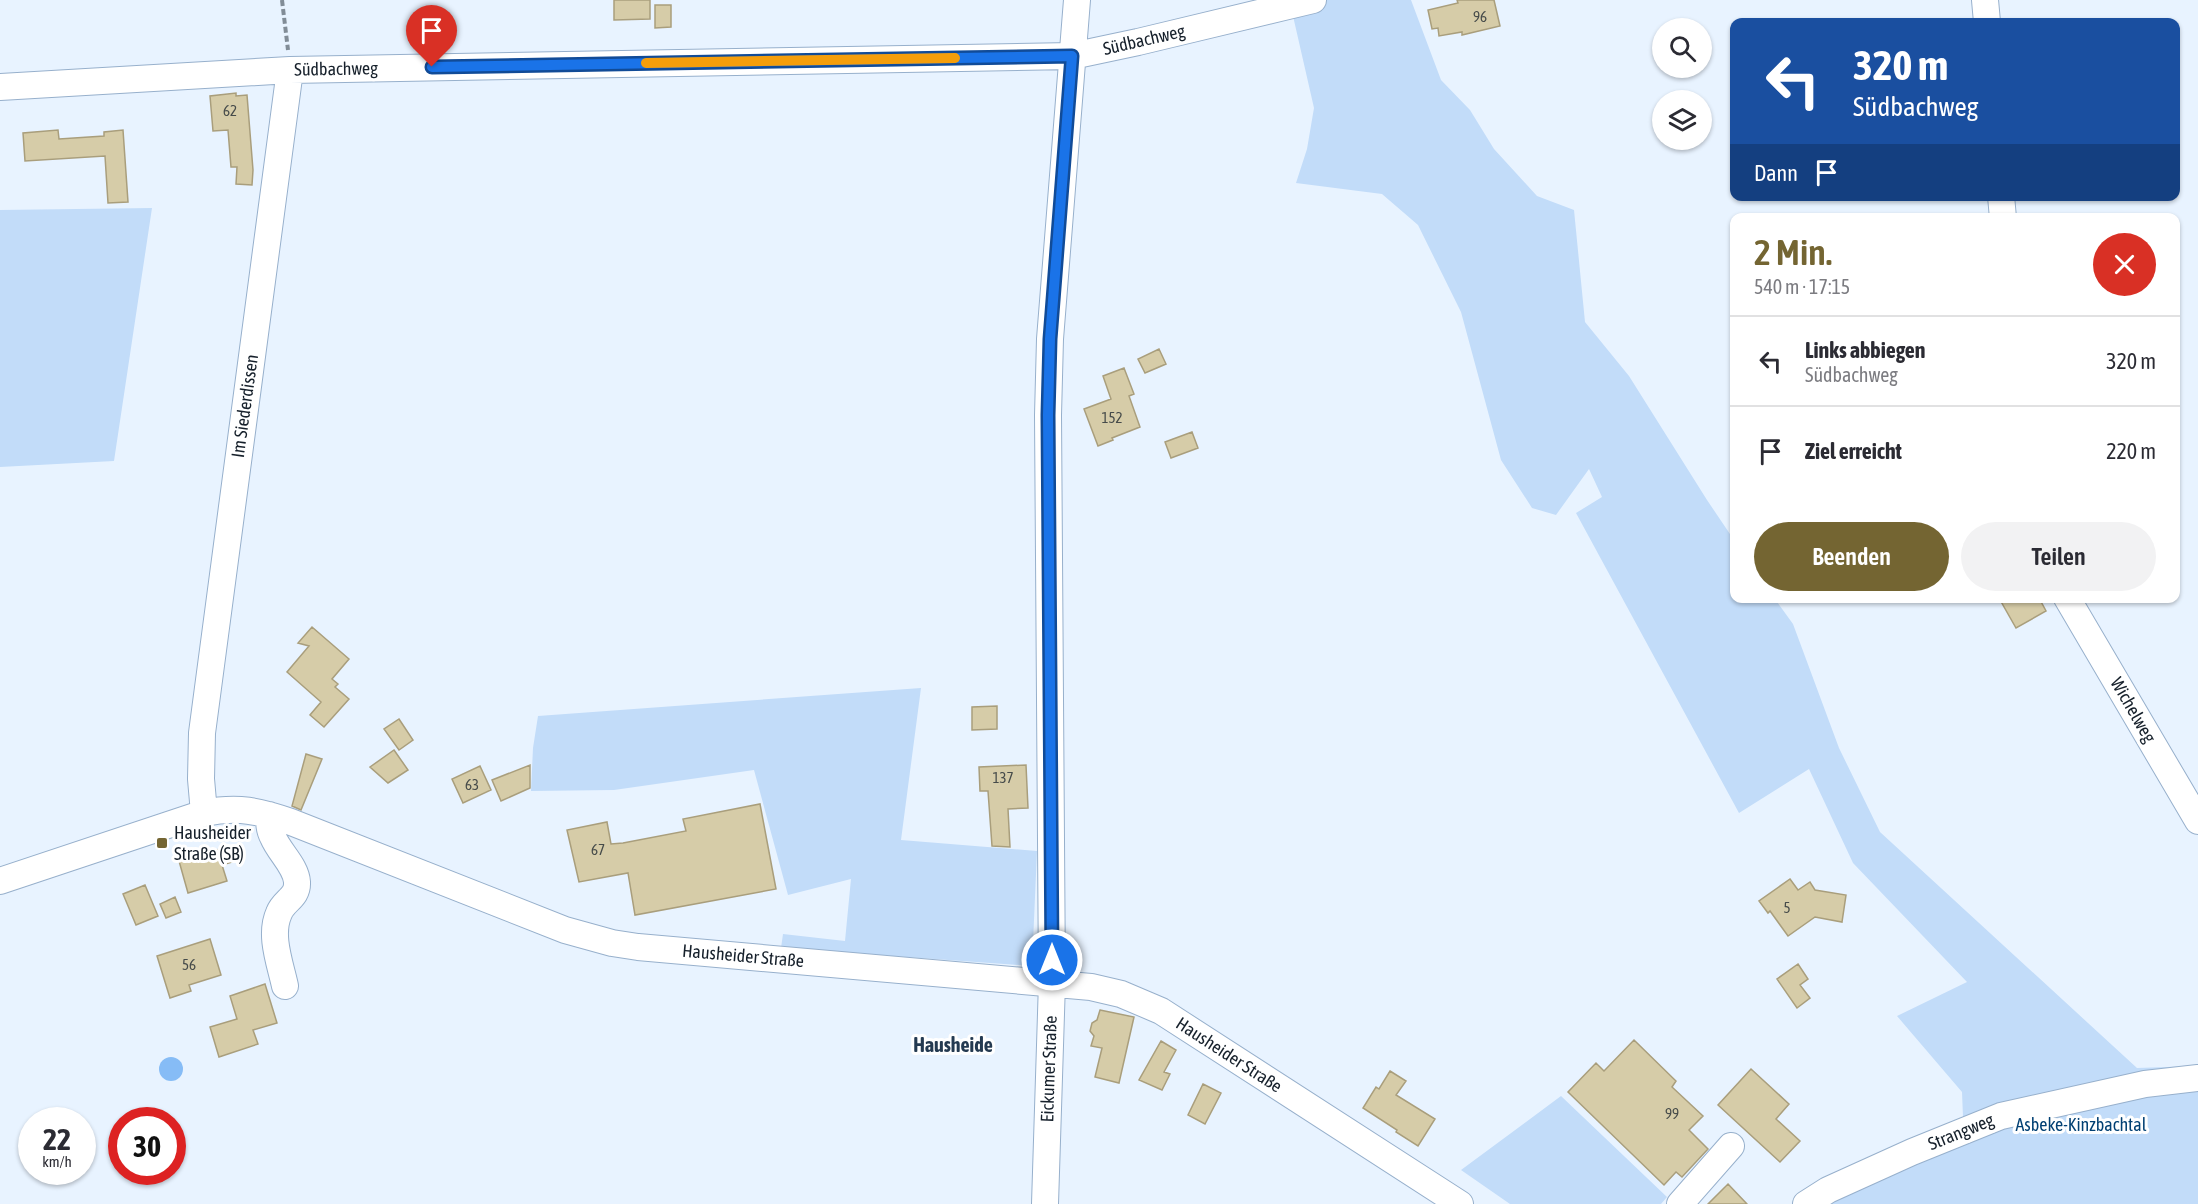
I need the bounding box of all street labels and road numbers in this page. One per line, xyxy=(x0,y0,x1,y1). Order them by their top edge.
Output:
street label: Südbachweg xyxy=(1101,20,1187,59)
street label: Südbachweg xyxy=(294,57,378,80)
street label: Im Siederdissen xyxy=(227,353,262,459)
street label: Wichelweg xyxy=(2106,673,2161,746)
street label: Hausheider Straße xyxy=(681,940,805,971)
street label: Hausheider Straße xyxy=(1172,1013,1286,1097)
street label: Eickumer Straße xyxy=(1036,1015,1061,1123)
street label: Strangweg xyxy=(1925,1109,1997,1154)

